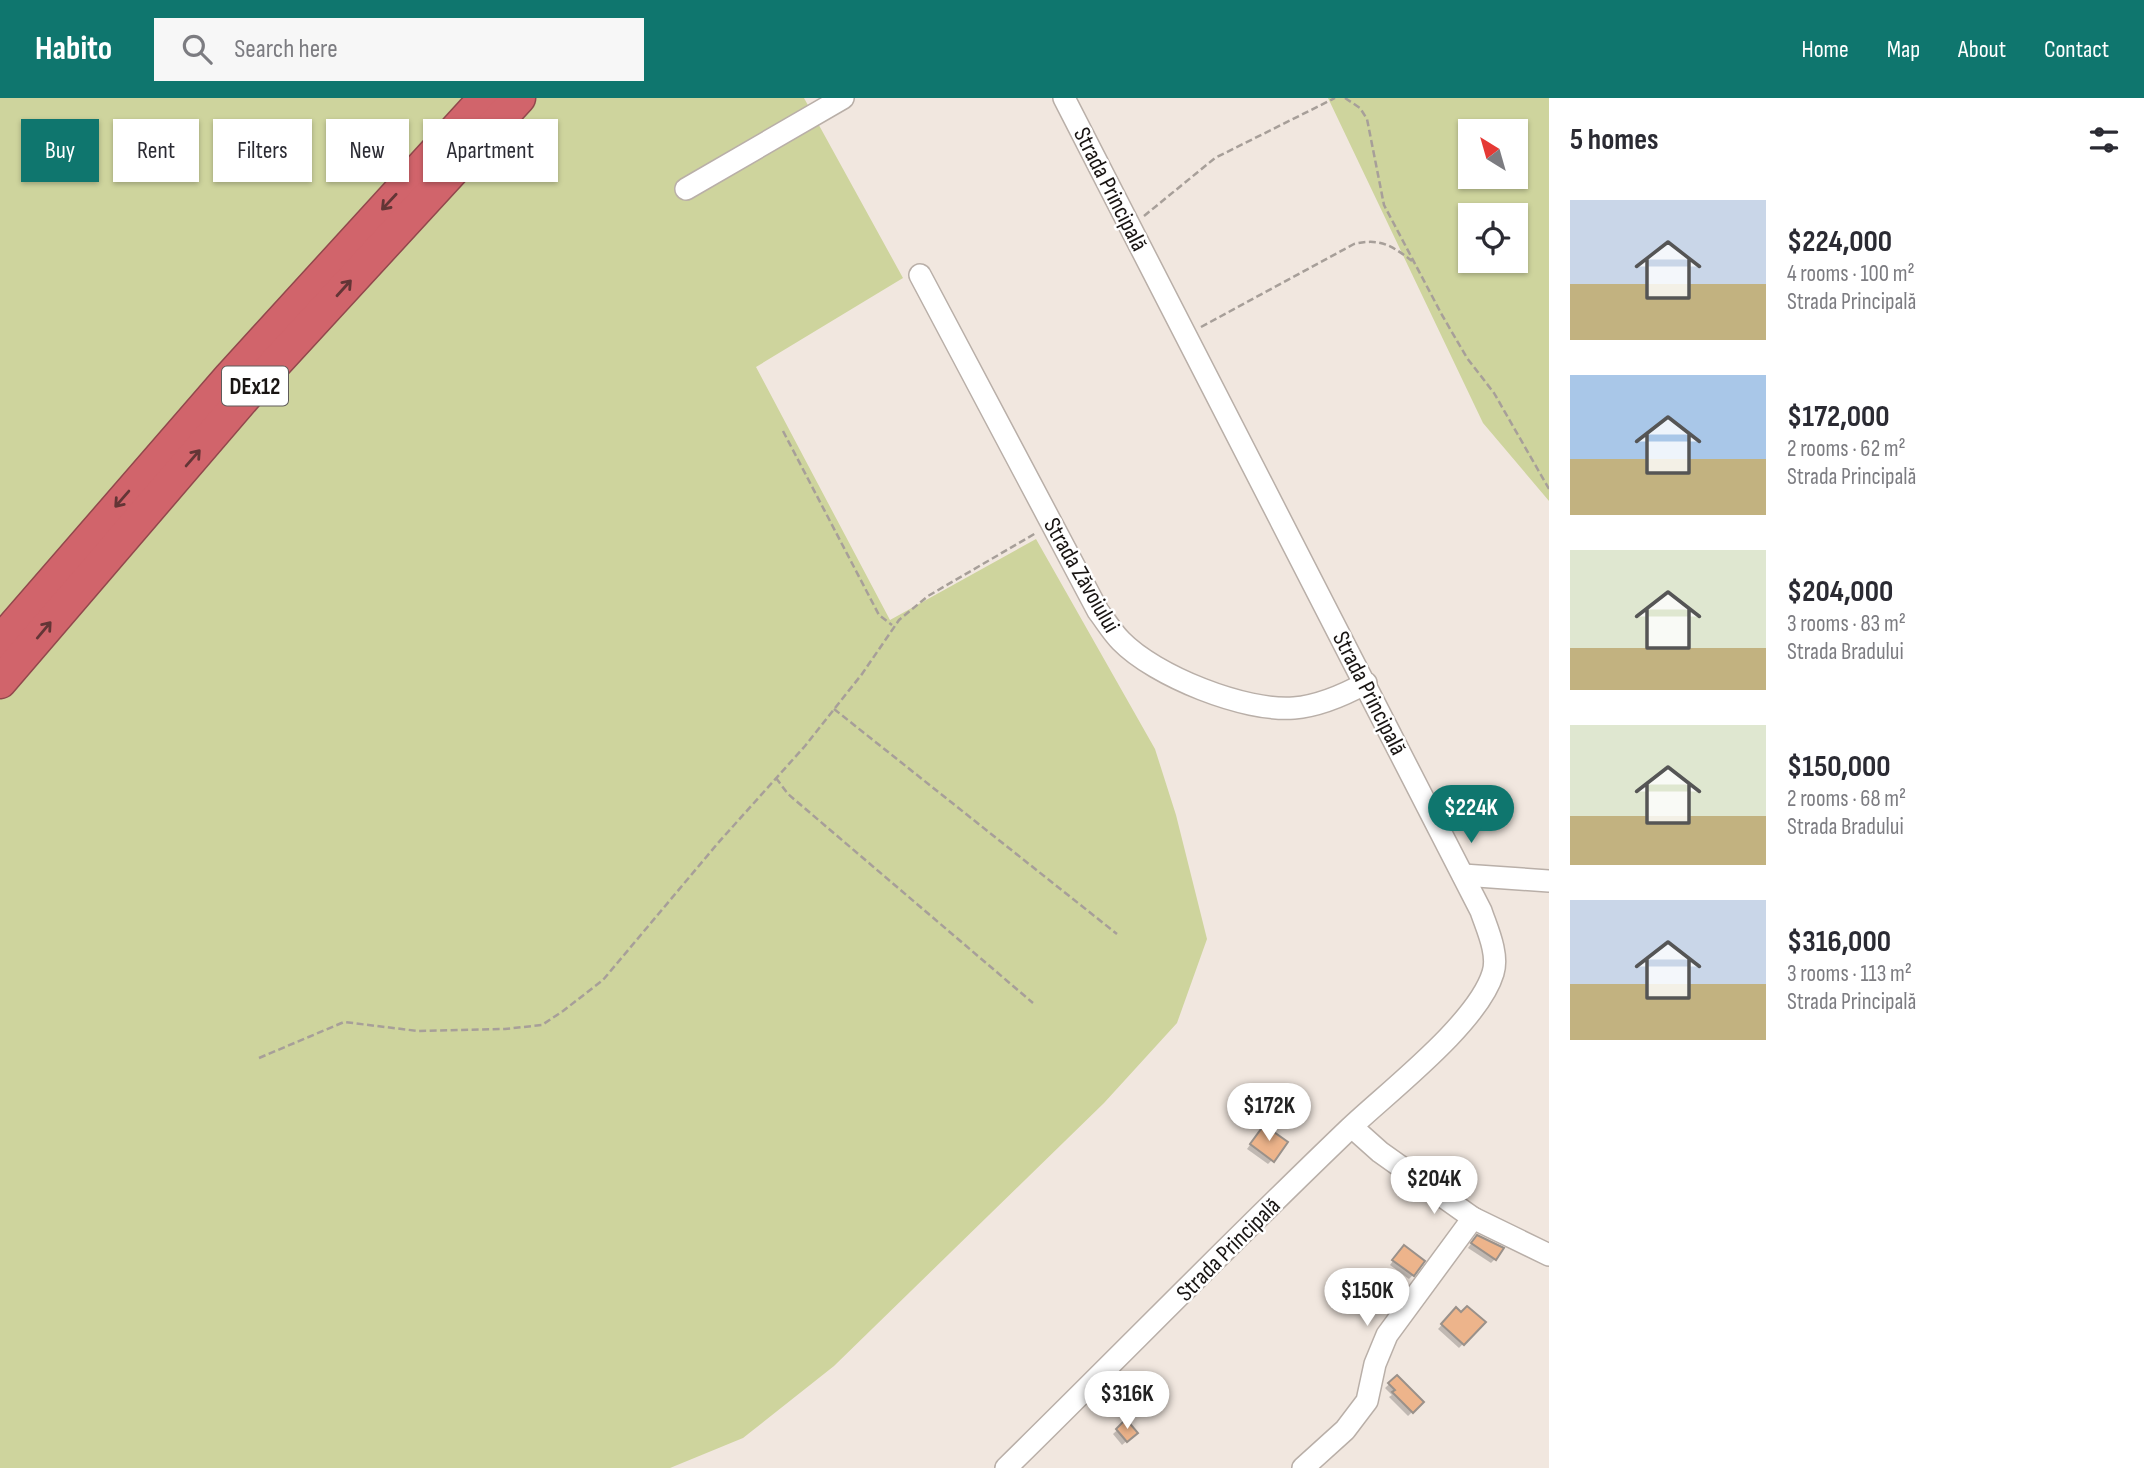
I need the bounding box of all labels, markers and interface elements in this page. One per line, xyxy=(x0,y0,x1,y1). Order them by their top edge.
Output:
search box xyxy=(154,18,644,81)
text: Habito xyxy=(35,29,112,69)
icon: search xyxy=(178,30,216,68)
text: Search here xyxy=(234,34,338,65)
text: Home xyxy=(1801,35,1849,64)
text: Map xyxy=(1887,35,1920,64)
text: About xyxy=(1958,35,2006,64)
text: Contact xyxy=(2044,35,2109,64)
chip: Buy xyxy=(21,119,99,182)
chip: Rent xyxy=(113,119,199,182)
chip: Filters xyxy=(213,119,312,182)
chip: New xyxy=(326,119,409,182)
chip: Apartment xyxy=(423,119,558,182)
north arrow xyxy=(1458,119,1528,189)
map controls xyxy=(1458,119,1528,273)
icon: filters xyxy=(2085,121,2123,159)
street label: Strada Principală xyxy=(1067,122,1154,256)
text: 5 homes xyxy=(1570,122,1659,158)
one-way arrow xyxy=(381,193,397,211)
button: locate xyxy=(1458,203,1528,273)
text: $224,000 xyxy=(1787,224,1892,260)
icon: home xyxy=(1626,228,1710,312)
text: 4 rooms · 100 m² xyxy=(1787,260,1915,288)
one-way arrow xyxy=(336,279,352,297)
text: Strada Principală xyxy=(1787,288,1916,316)
road number: DEx12 xyxy=(222,366,288,406)
text: $172,000 xyxy=(1787,399,1890,435)
icon: home xyxy=(1626,403,1710,487)
text: 2 rooms · 62 m² xyxy=(1787,435,1906,463)
one-way arrow xyxy=(184,449,200,467)
text: Strada Principală xyxy=(1787,463,1916,491)
one-way arrow xyxy=(114,490,131,507)
street label: Strada Zăvoiului xyxy=(1037,513,1126,638)
text: $204,000 xyxy=(1787,574,1893,610)
icon: home xyxy=(1626,578,1710,662)
text: 3 rooms · 83 m² xyxy=(1787,610,1906,638)
one-way arrow xyxy=(36,621,52,639)
street label: Strada Principală xyxy=(1326,626,1413,760)
text: Strada Bradului xyxy=(1787,638,1904,666)
text: $150,000 xyxy=(1787,749,1891,785)
icon: home xyxy=(1626,753,1710,837)
text: 2 rooms · 68 m² xyxy=(1787,785,1906,813)
pin: $224K xyxy=(1422,786,1520,845)
text: $224K xyxy=(1444,794,1498,822)
text: Strada Bradului xyxy=(1787,813,1904,841)
text: $316,000 xyxy=(1787,924,1891,960)
icon: home xyxy=(1626,928,1710,1012)
text: 3 rooms · 113 m² xyxy=(1787,960,1912,988)
text: Strada Principală xyxy=(1787,988,1916,1016)
pin: $172K xyxy=(1220,1084,1318,1143)
text: $172K xyxy=(1243,1092,1295,1120)
pin: $204K xyxy=(1385,1156,1483,1216)
text: $204K xyxy=(1407,1165,1461,1193)
street label: Strada Principală xyxy=(1170,1191,1286,1307)
pin: $150K xyxy=(1318,1268,1416,1328)
text: $150K xyxy=(1340,1277,1394,1305)
pin: $316K xyxy=(1078,1372,1176,1431)
text: $316K xyxy=(1100,1380,1154,1408)

